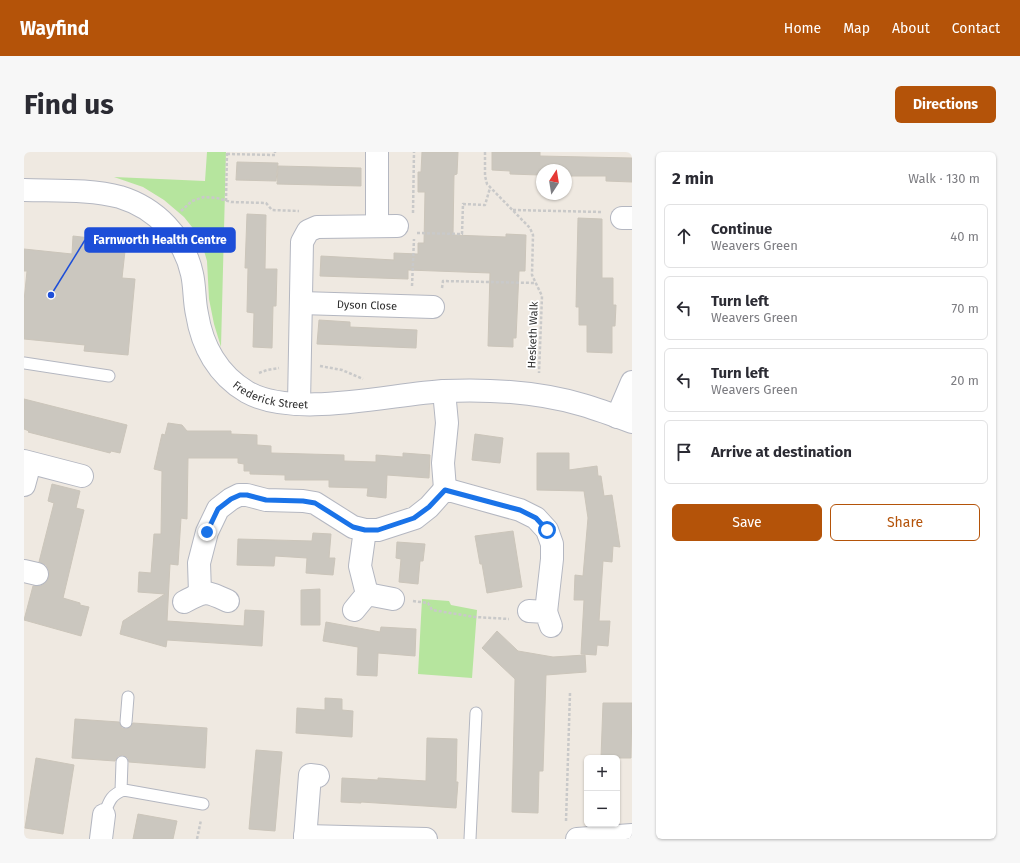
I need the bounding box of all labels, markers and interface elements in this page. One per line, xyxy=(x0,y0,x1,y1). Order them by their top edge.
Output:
text: Wayfind xyxy=(20,17,89,40)
text: Home xyxy=(784,20,821,37)
text: Map xyxy=(843,20,870,37)
text: About xyxy=(892,20,930,37)
text: Contact xyxy=(952,20,1000,37)
button: Directions xyxy=(895,86,996,123)
text: Find us xyxy=(24,88,114,121)
north arrow xyxy=(536,164,572,200)
text: 2 min xyxy=(672,168,714,189)
text: Walk · 130 m xyxy=(908,171,980,186)
text: Continue xyxy=(711,220,772,238)
icon: ahead xyxy=(673,225,695,247)
callout: Farnworth Health Centre xyxy=(85,228,235,252)
text: 40 m xyxy=(950,229,979,244)
text: Farnworth Health Centre xyxy=(93,233,227,247)
text: Weavers Green xyxy=(711,238,798,253)
text: Turn left xyxy=(711,292,769,310)
icon: left xyxy=(673,297,695,319)
street label: Dyson Close xyxy=(337,298,397,312)
street label: Hesketh Walk xyxy=(525,301,541,369)
text: 70 m xyxy=(952,301,979,316)
text: Weavers Green xyxy=(711,310,798,325)
text: Turn left xyxy=(711,364,769,382)
icon: left xyxy=(673,369,695,391)
text: 20 m xyxy=(951,373,979,388)
street label: Frederick Street xyxy=(230,378,308,411)
text: Weavers Green xyxy=(711,382,798,397)
icon: arrive xyxy=(673,441,695,463)
text: Arrive at destination xyxy=(711,443,852,461)
button: Save xyxy=(672,504,822,541)
button: Share xyxy=(830,504,980,541)
route start xyxy=(538,521,556,539)
route end xyxy=(198,523,216,541)
map controls xyxy=(584,755,620,827)
button: + xyxy=(584,755,620,791)
button: − xyxy=(584,791,620,827)

